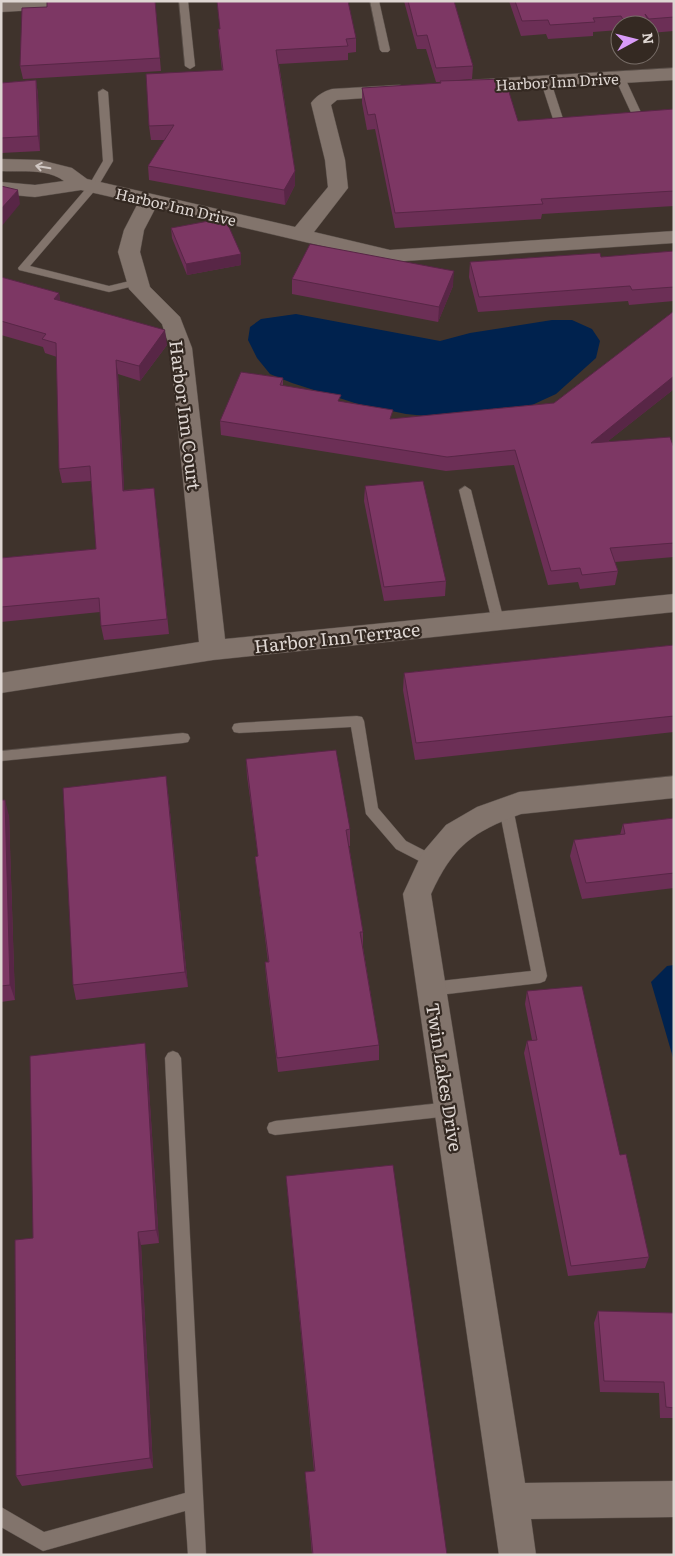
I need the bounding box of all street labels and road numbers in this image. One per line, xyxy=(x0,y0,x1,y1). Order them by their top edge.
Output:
street label: Harbor Inn Drive xyxy=(495,66,619,96)
street label: Harbor Inn Drive xyxy=(113,181,239,231)
street label: Harbor Inn Court xyxy=(163,338,209,492)
street label: Harbor Inn Terrace xyxy=(253,615,421,659)
street label: Twin Lakes Drive xyxy=(420,1001,470,1153)

